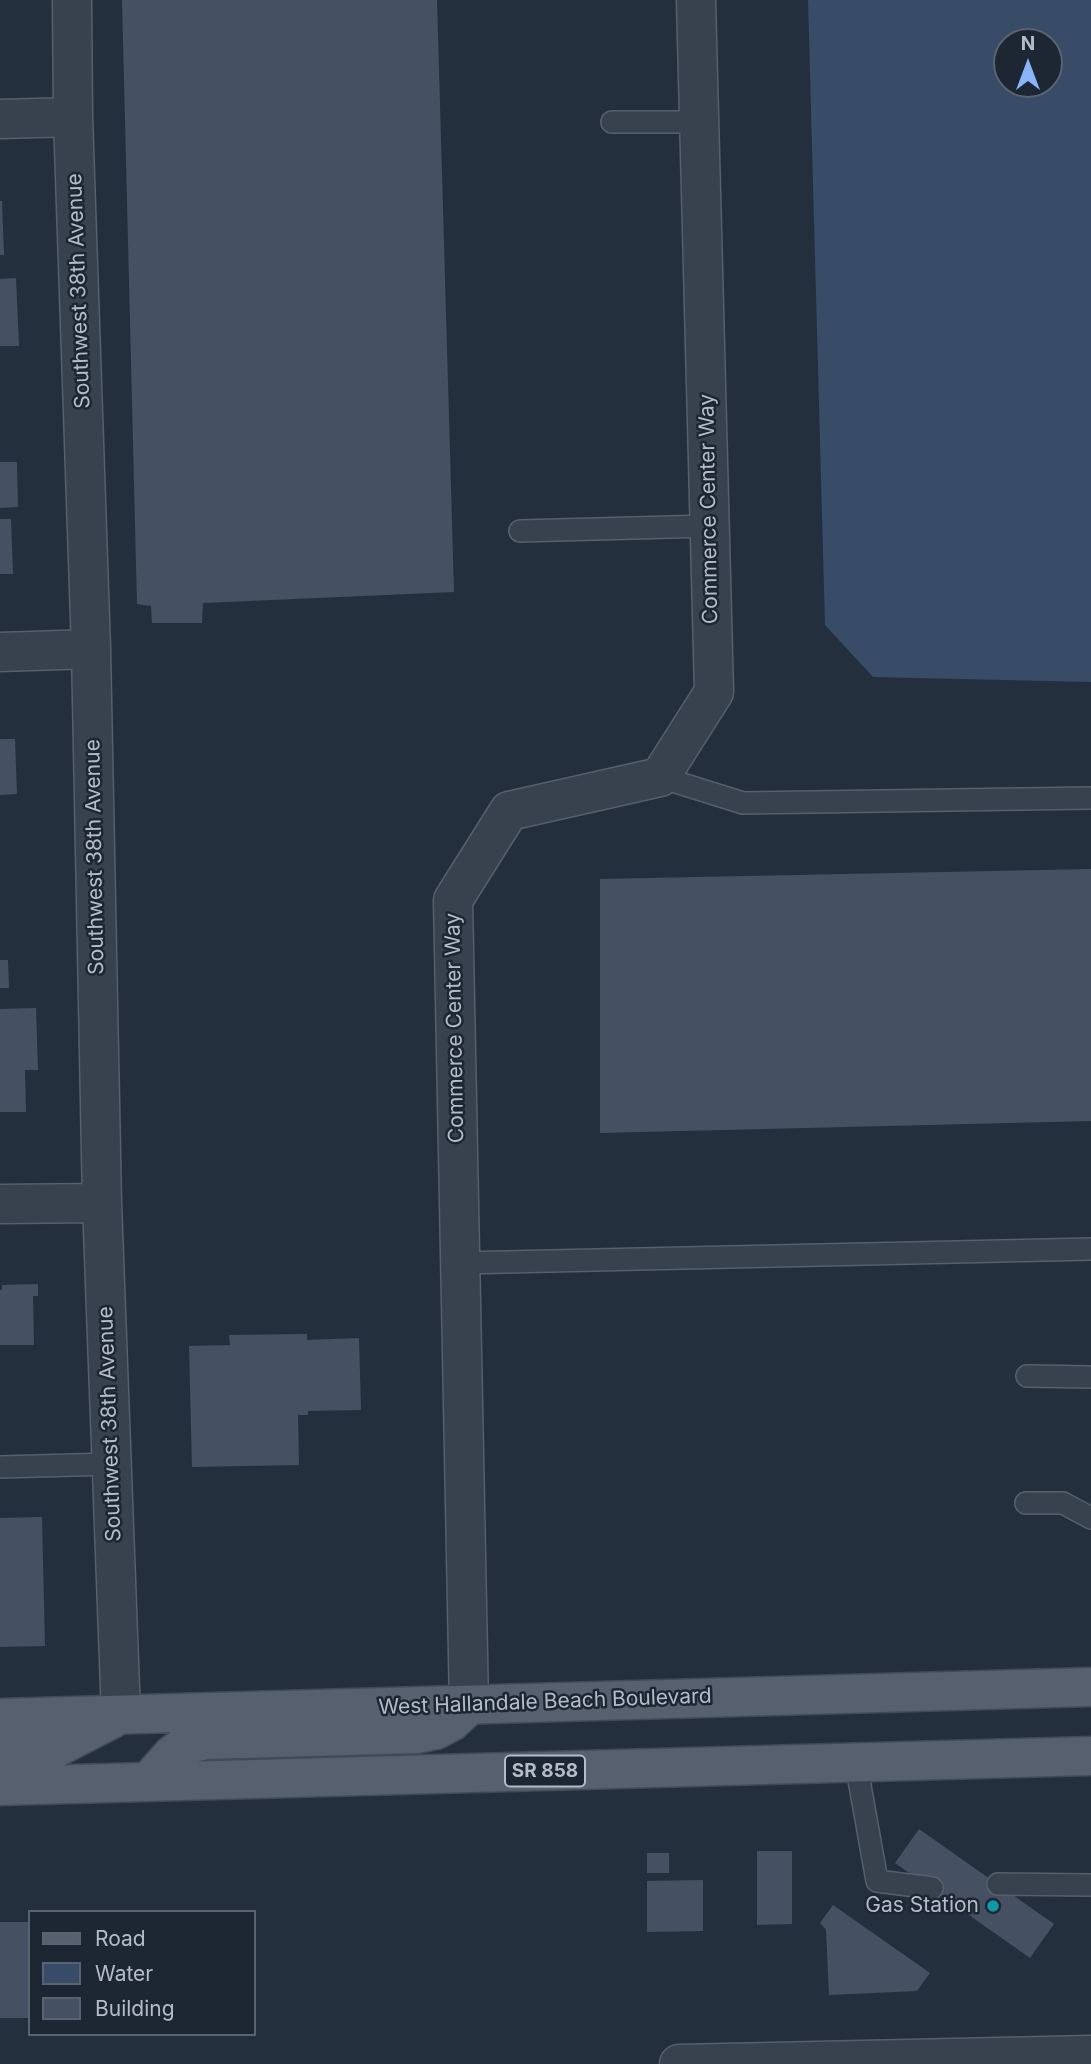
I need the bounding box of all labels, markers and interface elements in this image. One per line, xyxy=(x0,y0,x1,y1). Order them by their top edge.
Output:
north arrow xyxy=(993,28,1063,98)
text: N xyxy=(1021,32,1035,55)
street label: Southwest 38th Avenue xyxy=(62,173,96,409)
street label: Commerce Center Way xyxy=(694,394,724,624)
street label: Southwest 38th Avenue xyxy=(80,739,110,975)
street label: Commerce Center Way xyxy=(440,913,470,1143)
street label: Southwest 38th Avenue xyxy=(93,1306,127,1542)
street label: West Hallandale Beach Boulevard xyxy=(378,1684,712,1720)
road number: SR 858 xyxy=(505,1756,585,1786)
place label: Gas Station xyxy=(865,1893,979,1919)
marker: Gas Station xyxy=(985,1898,1001,1914)
legend xyxy=(28,1910,256,2036)
text: Road xyxy=(95,1926,146,1951)
text: Water xyxy=(95,1961,153,1986)
text: Building xyxy=(95,1996,175,2021)

